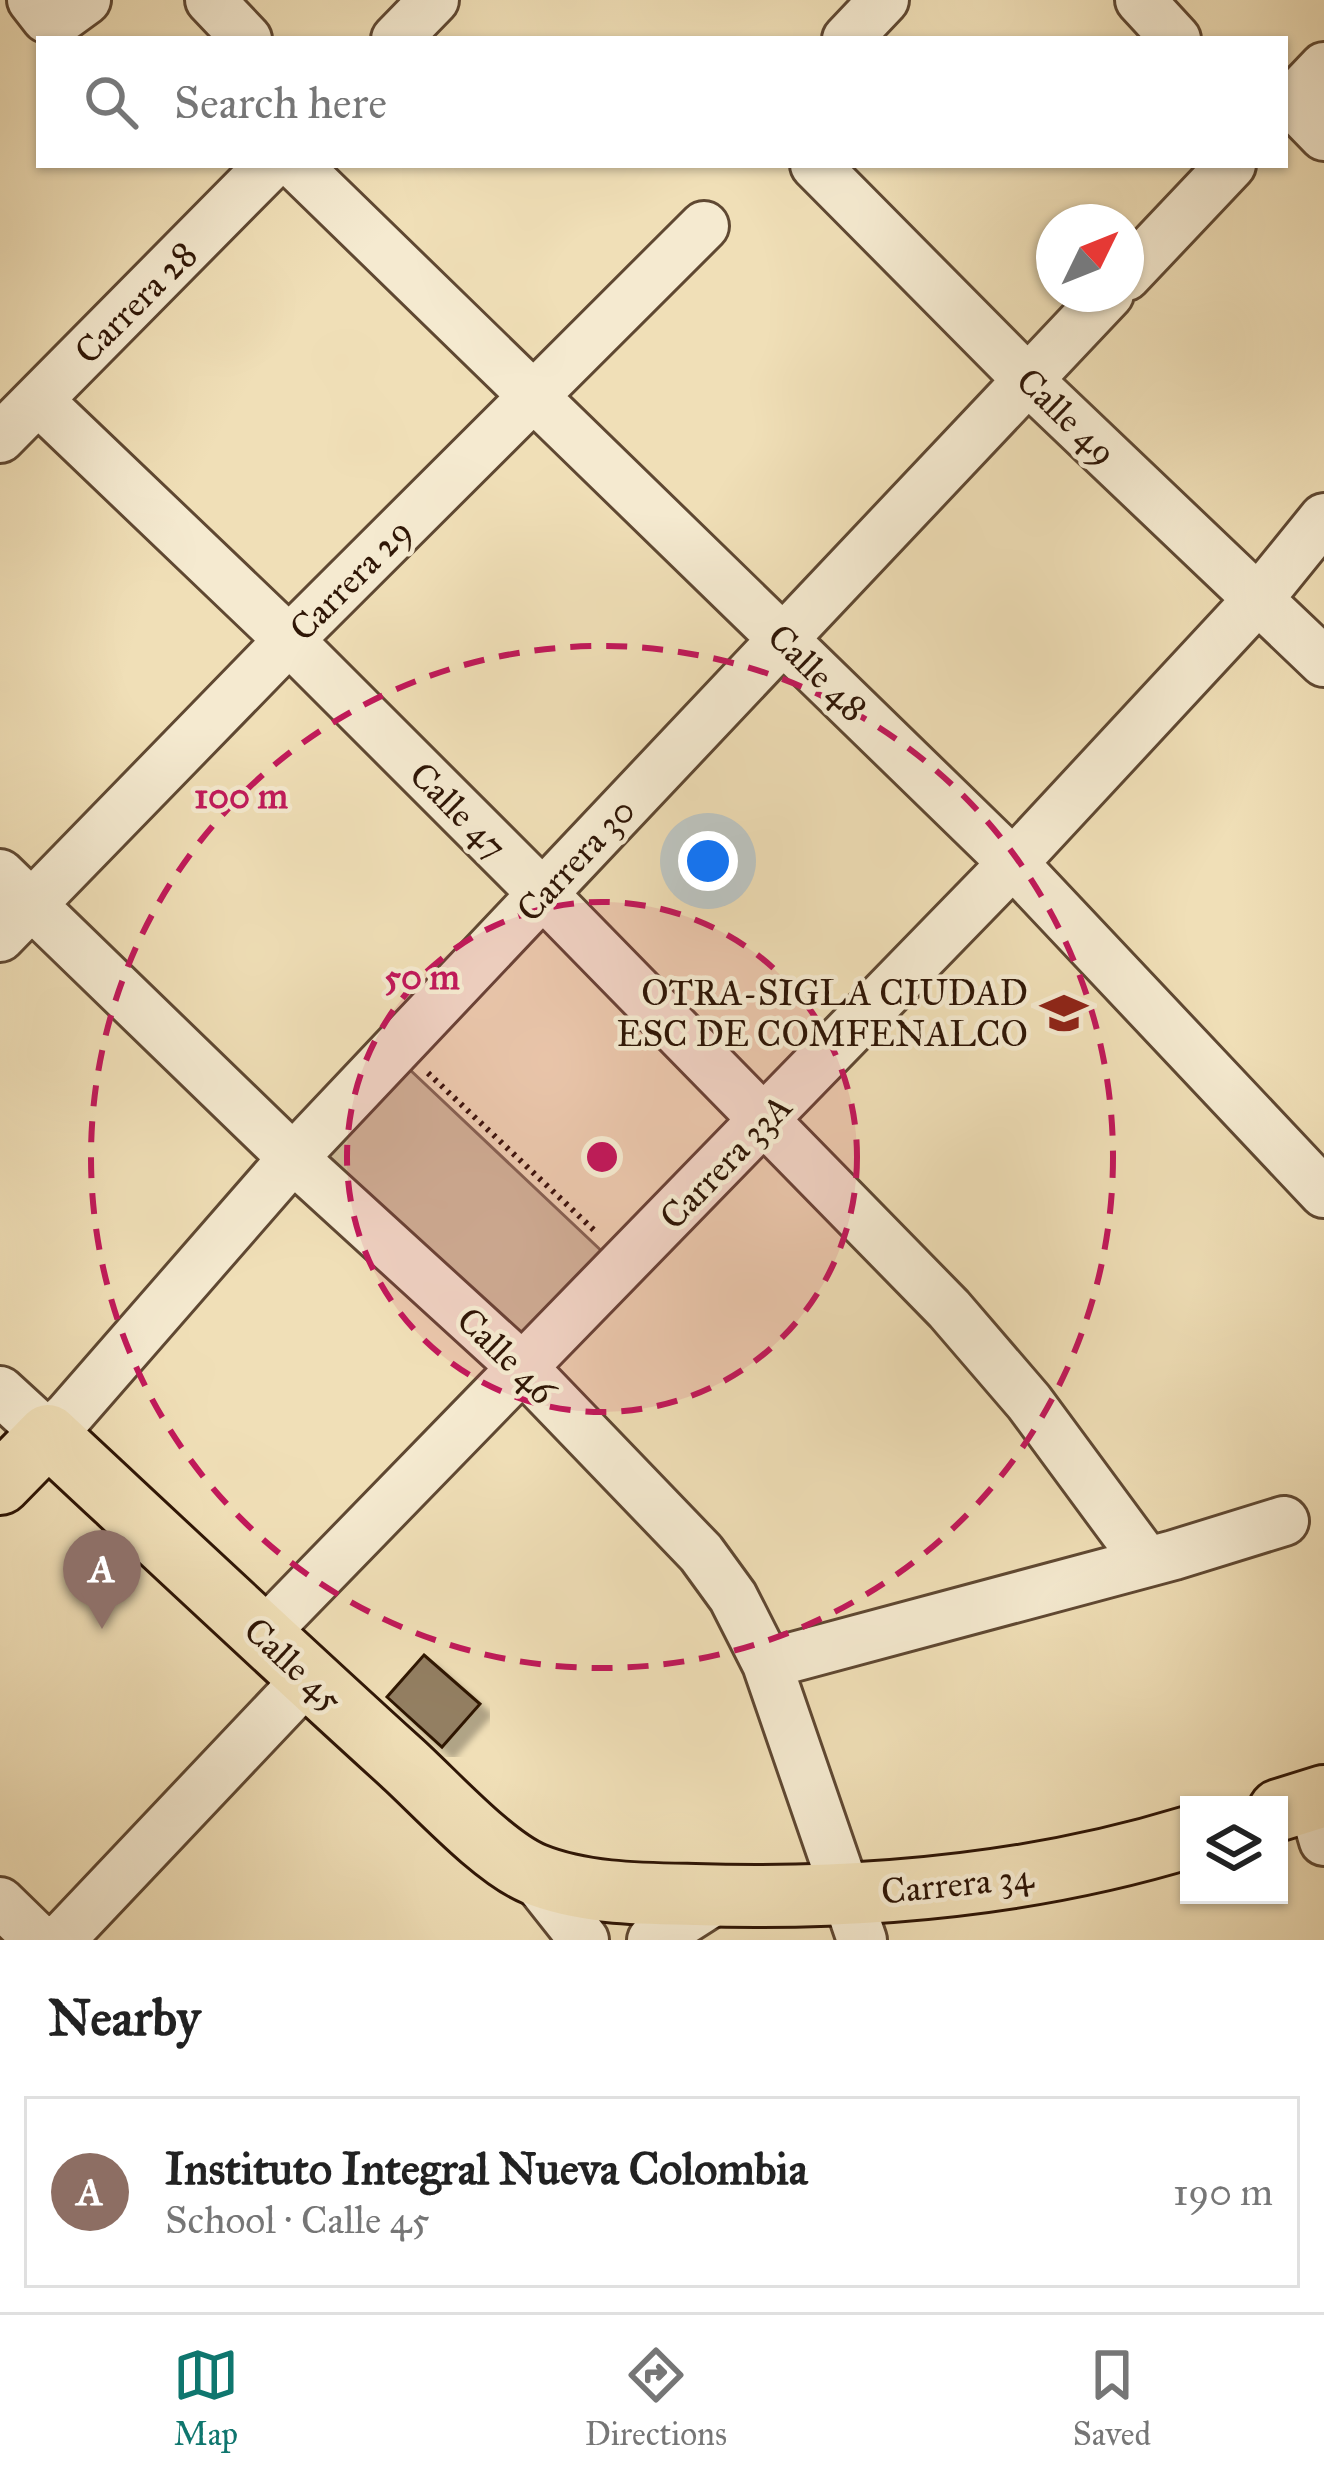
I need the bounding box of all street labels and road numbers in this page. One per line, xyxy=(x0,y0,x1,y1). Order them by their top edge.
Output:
street label: Carrera 28 xyxy=(65,232,206,373)
street label: Calle 49 xyxy=(1007,359,1125,475)
street label: Carrera 29 xyxy=(280,509,421,650)
street label: Calle 48 xyxy=(758,615,876,731)
street label: Calle 47 xyxy=(400,753,516,869)
street label: Carrera 30 xyxy=(507,789,644,931)
street label: Carrera 33A xyxy=(651,1085,801,1238)
street label: Calle 46 xyxy=(448,1298,566,1414)
street label: Calle 45 xyxy=(235,1608,352,1721)
street label: Carrera 34 xyxy=(879,1854,1036,1914)

